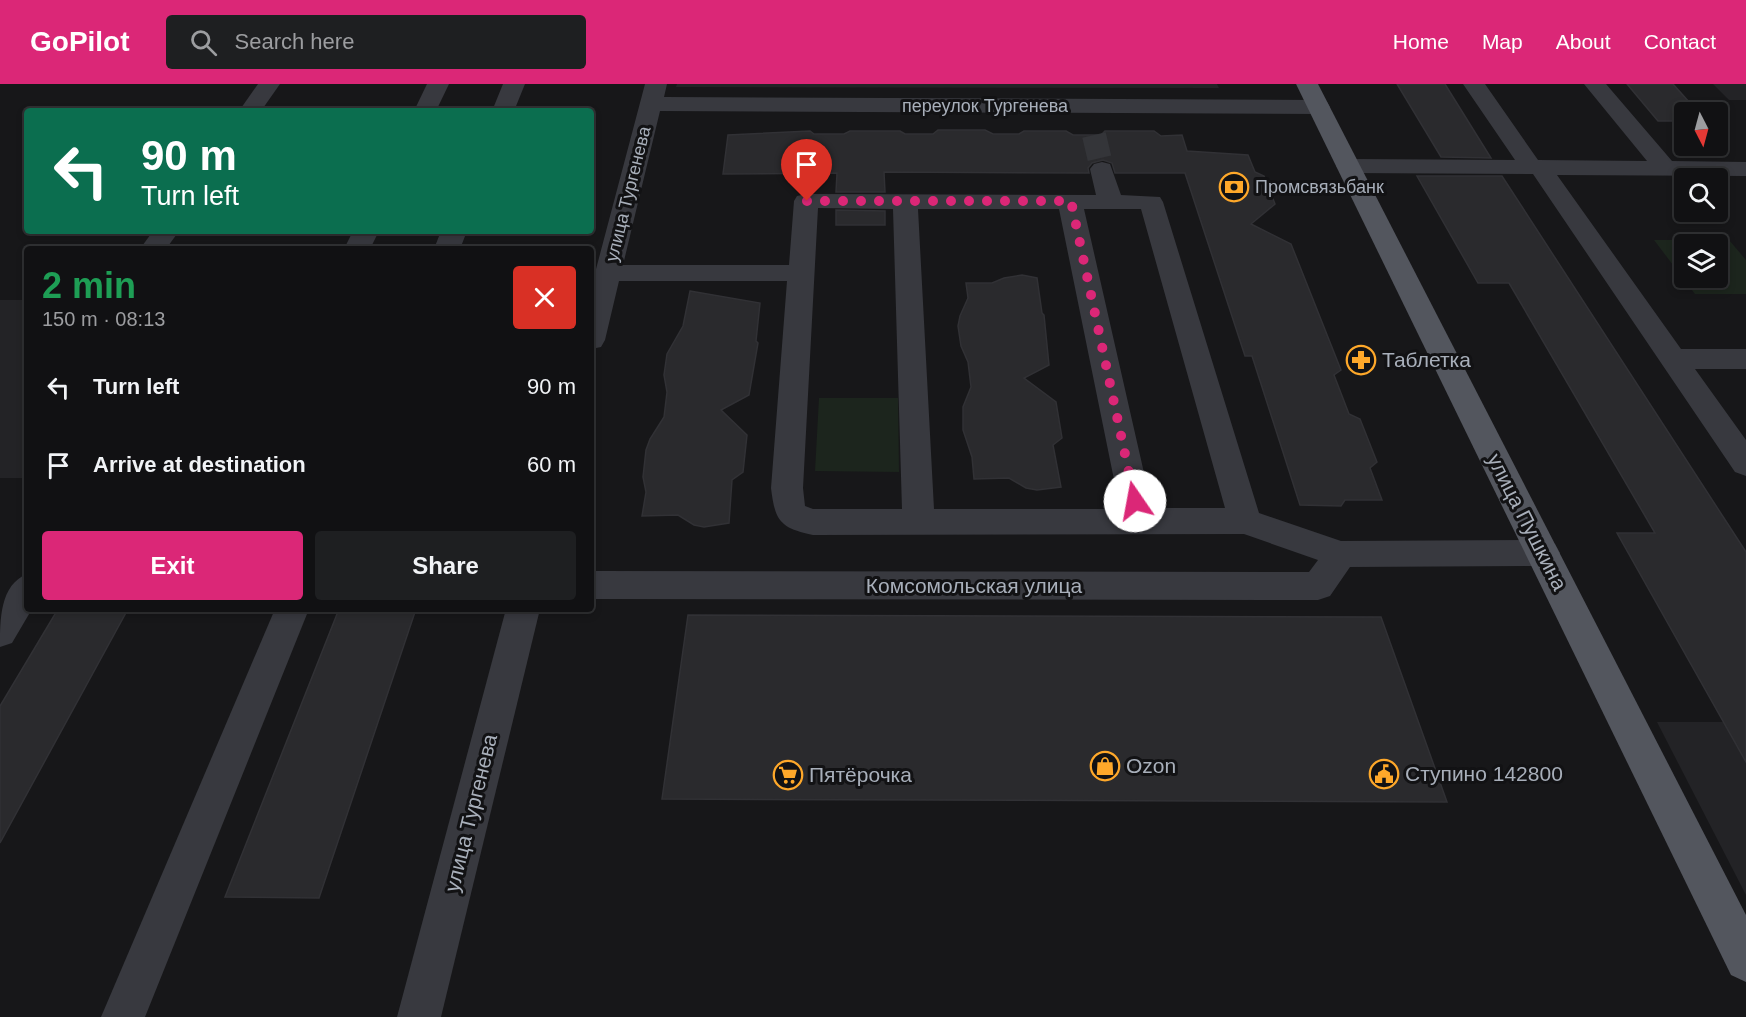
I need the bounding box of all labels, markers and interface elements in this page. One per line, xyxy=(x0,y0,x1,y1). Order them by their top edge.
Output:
search box xyxy=(166,15,586,69)
text: GoPilot xyxy=(30,26,130,57)
icon: search xyxy=(187,26,220,59)
text: Search here xyxy=(235,29,354,54)
text: Home xyxy=(1393,30,1449,53)
text: Map xyxy=(1482,30,1523,53)
text: About xyxy=(1556,30,1611,53)
text: Contact xyxy=(1644,30,1716,53)
street label: переулок Тургенева xyxy=(902,96,1069,116)
north arrow xyxy=(1674,102,1728,156)
map controls xyxy=(1674,102,1728,288)
street label: улица Тургенева xyxy=(602,123,655,264)
icon: left xyxy=(42,132,120,210)
text: 90 m xyxy=(141,132,237,179)
pin xyxy=(781,139,832,201)
icon: arrive xyxy=(790,148,823,181)
button: search xyxy=(1674,168,1728,222)
bank icon: Промсвязьбанк xyxy=(1218,171,1250,203)
place label: Промсвязьбанк xyxy=(1255,177,1384,197)
text: Turn left xyxy=(141,181,239,211)
button: layers xyxy=(1674,234,1728,288)
text: 2 min xyxy=(42,265,136,306)
button: close xyxy=(513,266,576,329)
text: 150 m · 08:13 xyxy=(42,308,165,330)
pharmacy icon: Таблетка xyxy=(1345,344,1377,376)
place label: Таблетка xyxy=(1382,348,1471,371)
icon: left xyxy=(42,371,75,404)
text: Turn left xyxy=(93,374,179,399)
text: 90 m xyxy=(527,374,576,399)
icon: arrive xyxy=(42,449,75,482)
street label: улица Пушкина xyxy=(1483,450,1572,594)
text: Arrive at destination xyxy=(93,452,306,477)
text: 60 m xyxy=(527,452,576,477)
position arrow xyxy=(1103,469,1167,533)
button: Exit xyxy=(42,531,303,600)
button: Share xyxy=(315,531,576,600)
street label: Комсомольская улица xyxy=(866,574,1083,597)
street label: улица Тургенева xyxy=(440,731,501,894)
shop icon: Ozon xyxy=(1089,750,1121,782)
place label: Ozon xyxy=(1126,754,1176,777)
public building icon: Ступино 142800 xyxy=(1368,758,1400,790)
supermarket icon: Пятёрочка xyxy=(772,759,804,791)
place label: Ступино 142800 xyxy=(1405,762,1563,785)
place label: Пятёрочка xyxy=(809,763,912,786)

